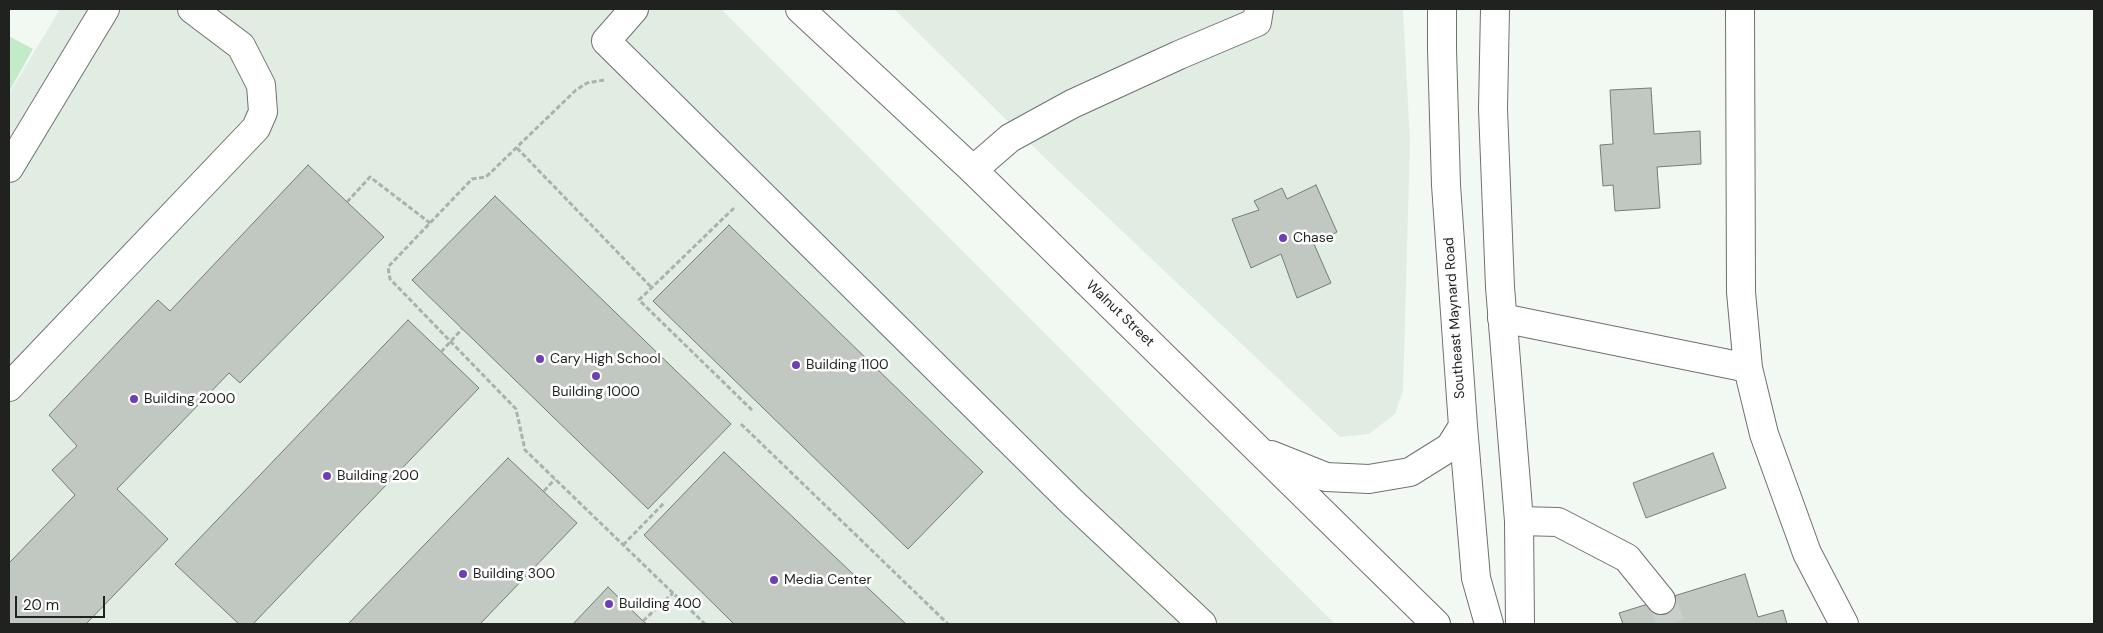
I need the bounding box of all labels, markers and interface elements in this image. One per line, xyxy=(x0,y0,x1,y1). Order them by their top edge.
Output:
place label: Chase xyxy=(1293,230,1334,246)
marker: Chase xyxy=(1277,232,1289,244)
street label: Southeast Maynard Road xyxy=(1441,237,1469,399)
street label: Walnut Street xyxy=(1082,277,1158,351)
place label: Cary High School xyxy=(550,351,661,367)
marker: Cary High School xyxy=(534,353,546,365)
place label: Building 1100 xyxy=(806,357,889,373)
marker: Building 1100 xyxy=(790,359,802,371)
marker: Building 1000 xyxy=(590,370,602,382)
place label: Building 1000 xyxy=(552,384,640,400)
place label: Building 2000 xyxy=(144,391,235,407)
marker: Building 2000 xyxy=(128,393,140,405)
place label: Building 200 xyxy=(337,468,419,484)
marker: Building 200 xyxy=(321,470,333,482)
place label: Building 300 xyxy=(473,566,555,582)
marker: Building 300 xyxy=(457,568,469,580)
place label: Media Center xyxy=(784,572,872,588)
marker: Media Center xyxy=(768,574,780,586)
scale bar xyxy=(18,586,108,618)
text: 20 m xyxy=(23,595,59,615)
place label: Building 400 xyxy=(619,596,701,612)
marker: Building 400 xyxy=(603,598,615,610)

